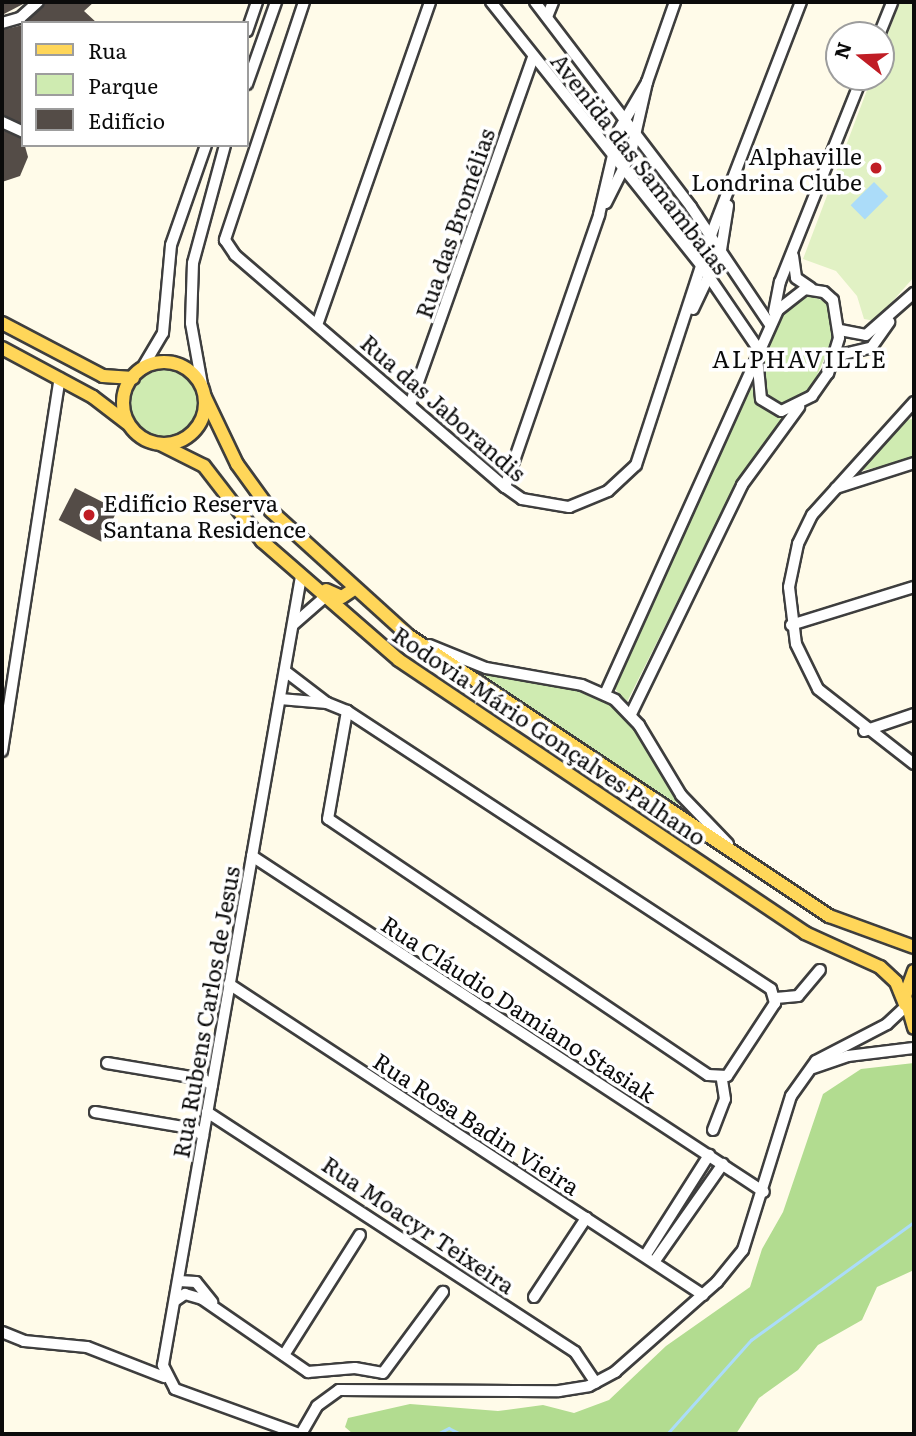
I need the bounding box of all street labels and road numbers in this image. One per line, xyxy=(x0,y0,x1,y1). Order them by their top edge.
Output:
street label: Avenida das Samambaias xyxy=(546,47,736,279)
street label: Rua das Bromélias xyxy=(409,124,499,322)
street label: Rua das Jaborandis xyxy=(356,328,532,486)
street label: Rodovia Mário Gonçalves Palhano xyxy=(388,620,712,850)
street label: Rua Rubens Carlos de Jesus xyxy=(166,864,244,1160)
street label: Rua Cláudio Damiano Stasiak xyxy=(377,909,661,1107)
street label: Rua Rosa Badin Vieira xyxy=(369,1046,585,1200)
street label: Rua Moacyr Teixeira xyxy=(317,1149,521,1299)

